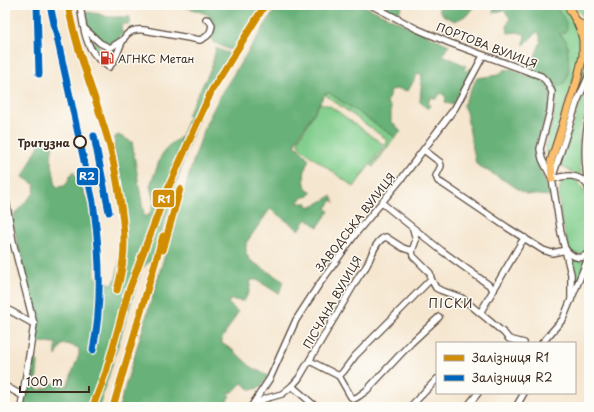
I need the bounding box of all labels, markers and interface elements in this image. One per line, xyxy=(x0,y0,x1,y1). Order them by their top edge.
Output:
street label: ПОРТОВА ВУЛИЦЯ xyxy=(434,18,540,72)
fuel station icon: АГНКС Метан xyxy=(99,50,115,66)
place label: АГНКС Метан xyxy=(118,50,195,67)
place label: Тритузна xyxy=(17,134,71,151)
marker: Тритузна xyxy=(73,135,87,149)
line badge: R2 xyxy=(76,167,99,186)
text: R2 xyxy=(79,167,95,184)
street label: ЗАВОДСЬКА ВУЛИЦЯ xyxy=(311,169,399,275)
line badge: R1 xyxy=(152,189,175,208)
text: R1 xyxy=(158,190,170,207)
street label: ПІСЧАНА ВУЛИЦЯ xyxy=(298,252,366,352)
district label: ПІСКИ xyxy=(429,294,473,312)
legend xyxy=(436,342,576,394)
text: Залізниця R1 xyxy=(471,348,549,366)
scale bar xyxy=(20,368,89,394)
text: Залізниця R2 xyxy=(471,368,552,386)
text: 100 m xyxy=(26,372,63,390)

